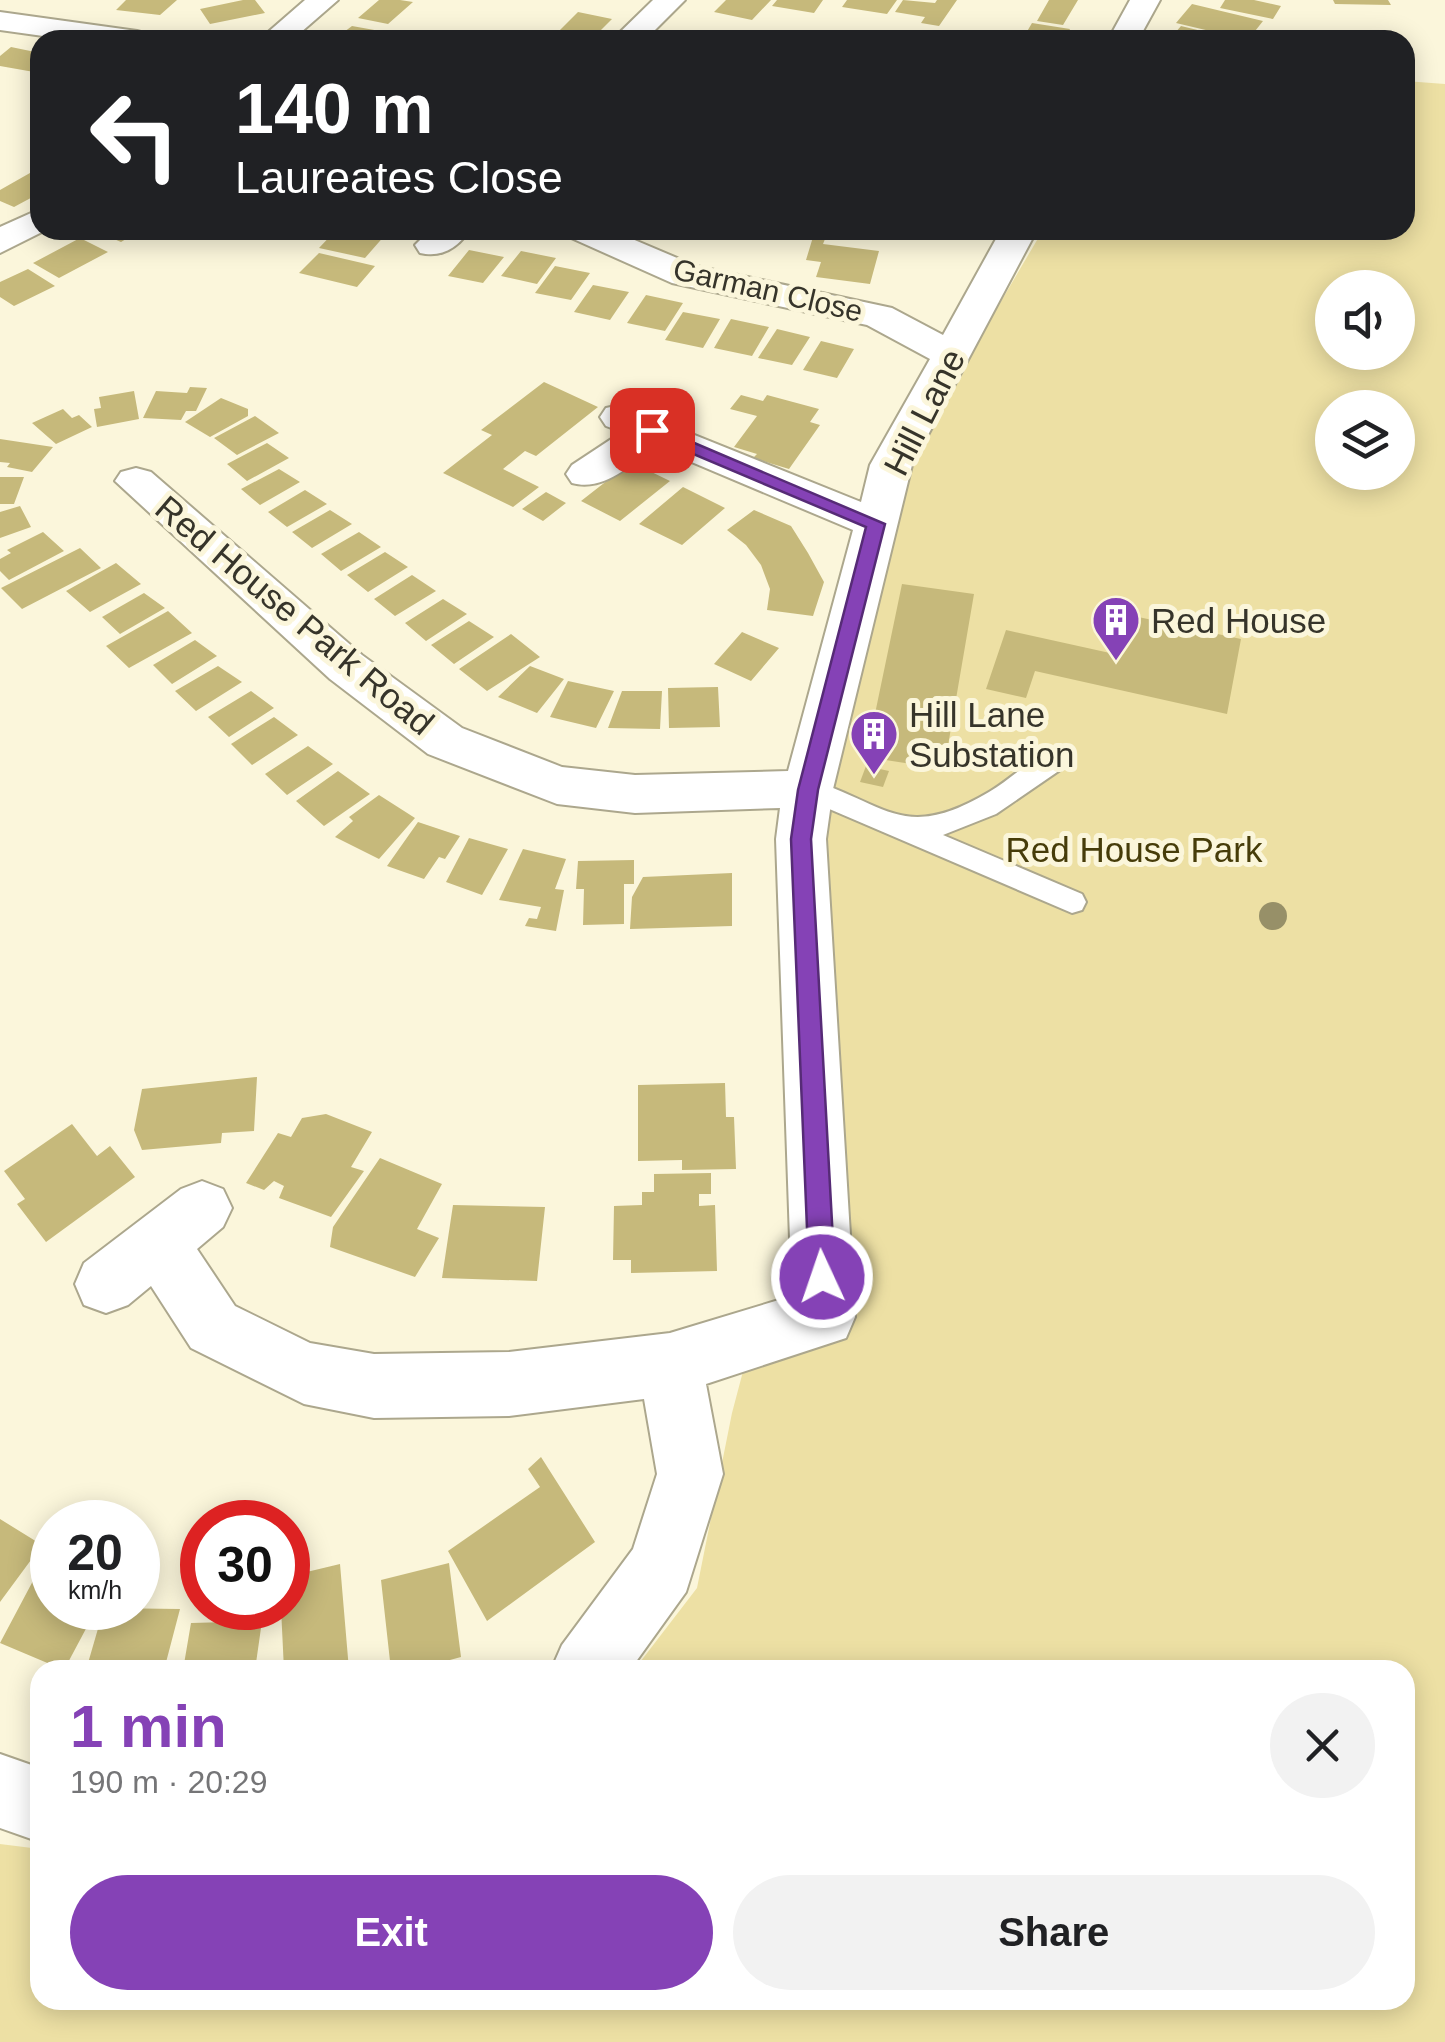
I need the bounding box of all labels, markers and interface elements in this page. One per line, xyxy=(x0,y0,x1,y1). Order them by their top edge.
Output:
icon: left xyxy=(70,70,200,200)
text: 140 m xyxy=(235,70,433,148)
text: Laureates Close xyxy=(235,152,563,203)
street label: Garman Close xyxy=(670,252,866,328)
map controls xyxy=(1315,270,1415,490)
button: sound xyxy=(1315,270,1415,370)
street label: Hill Lane xyxy=(876,342,972,482)
pin xyxy=(610,388,695,473)
button: layers xyxy=(1315,390,1415,490)
icon: arrive xyxy=(625,403,680,458)
street label: Red House Park Road xyxy=(148,488,442,742)
building icon: Red House xyxy=(1090,594,1142,662)
place label: Red House xyxy=(1151,601,1326,640)
place label: Hill Lane Substation xyxy=(909,695,1074,774)
building icon: Hill Lane Substation xyxy=(848,708,900,776)
park label: Red House Park xyxy=(1006,830,1263,869)
position arrow xyxy=(770,1225,874,1329)
speed limit sign: 30 xyxy=(180,1500,310,1630)
text: 20 xyxy=(67,1525,123,1581)
text: km/h xyxy=(68,1576,122,1604)
text: 1 min xyxy=(70,1693,227,1760)
button: close xyxy=(1270,1693,1375,1798)
text: 190 m · 20:29 xyxy=(70,1764,267,1800)
button: Exit xyxy=(70,1875,713,1990)
button: Share xyxy=(733,1875,1375,1990)

